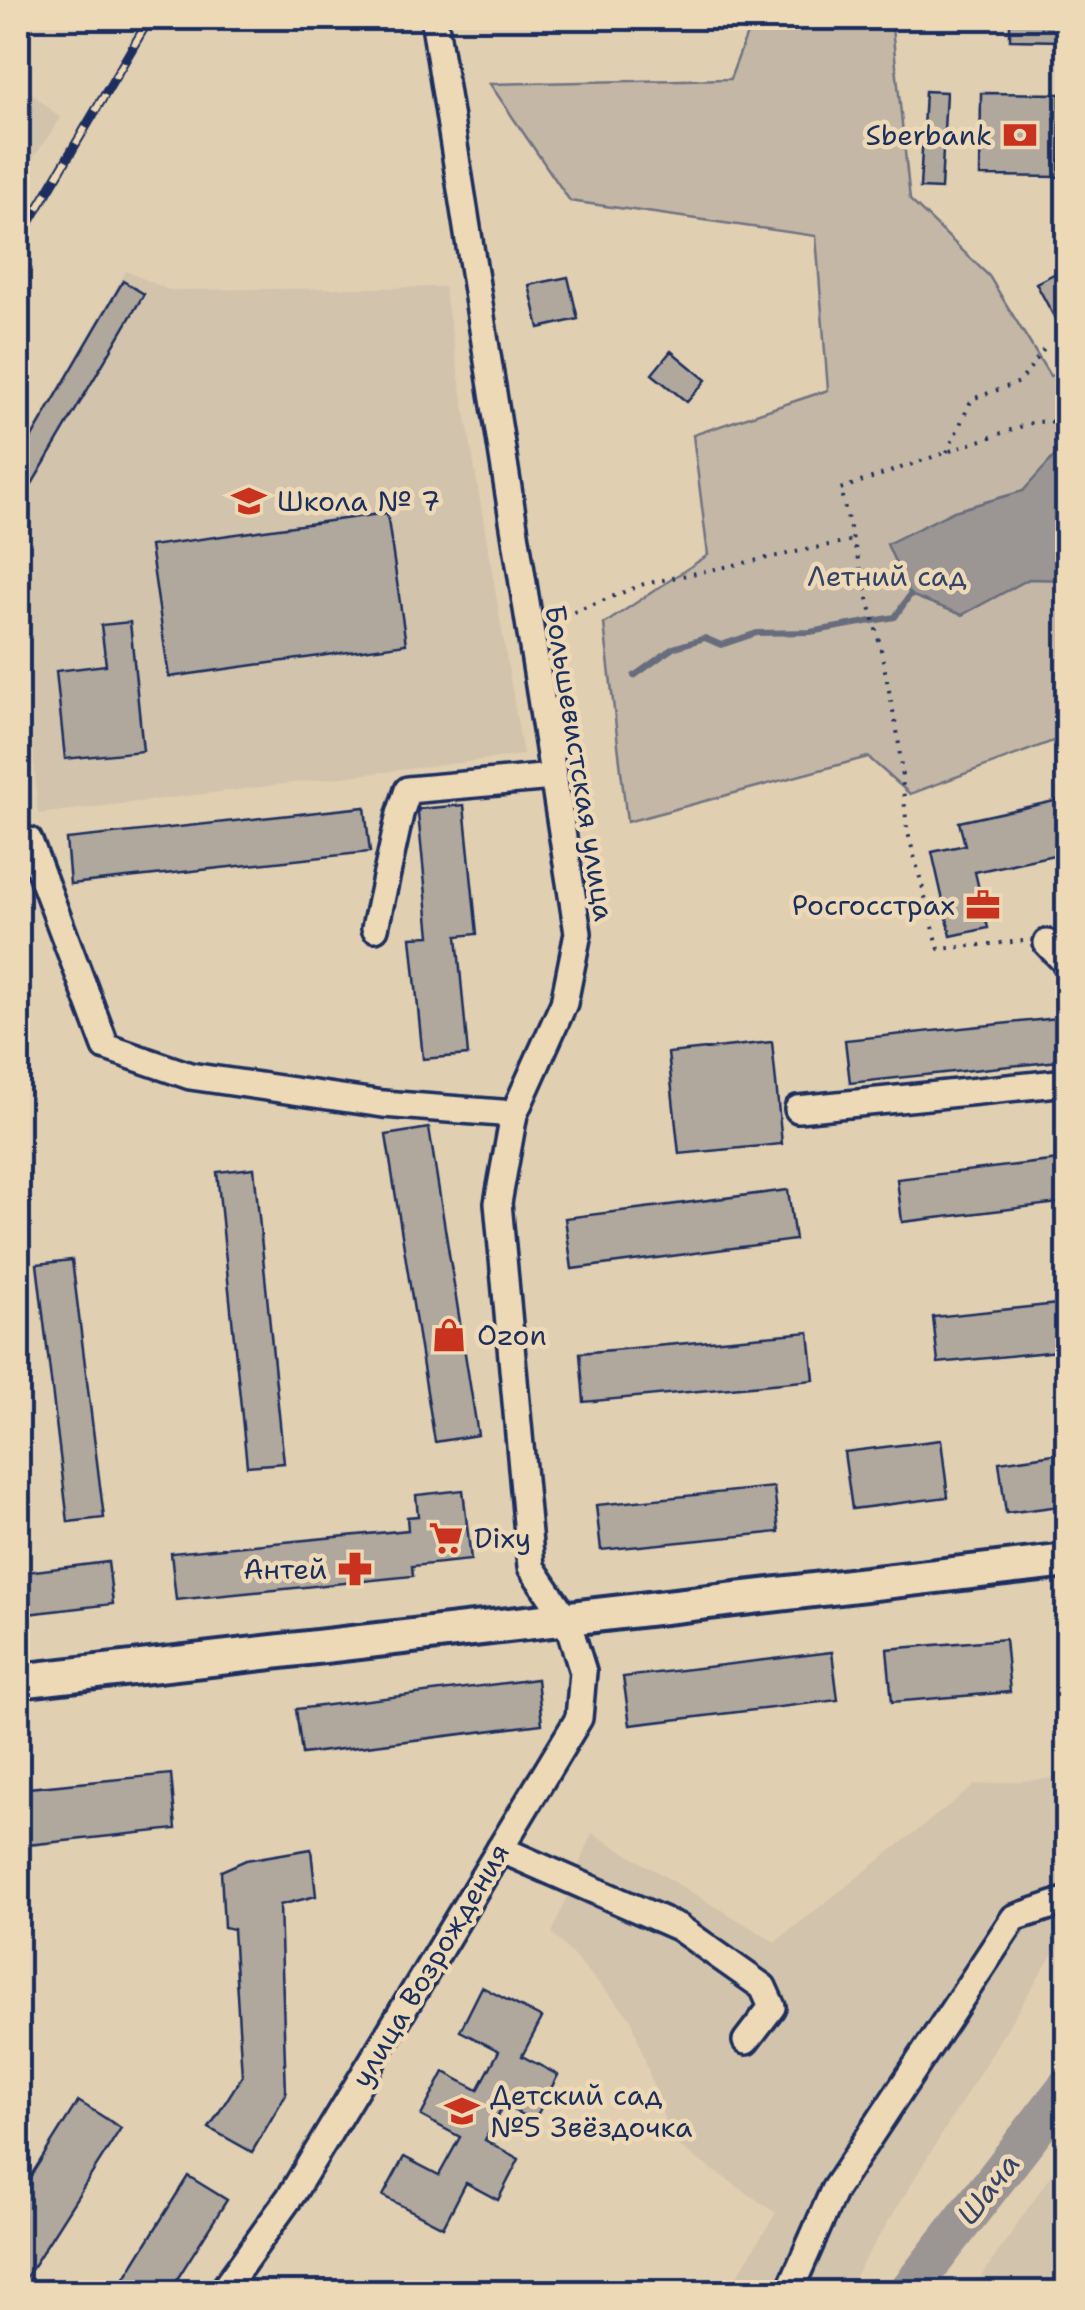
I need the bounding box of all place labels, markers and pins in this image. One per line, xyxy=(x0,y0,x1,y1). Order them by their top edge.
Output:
place label: Sberbank xyxy=(865,116,992,154)
bank icon: Sberbank xyxy=(1001,116,1039,154)
school or university icon: Школа № 7 xyxy=(230,482,268,520)
place label: Школа № 7 xyxy=(277,482,440,520)
place label: Росгосстрах xyxy=(792,886,955,924)
office icon: Росгосстрах xyxy=(964,886,1002,924)
shop icon: Ozon xyxy=(430,1316,468,1354)
place label: Ozon xyxy=(477,1316,547,1354)
supermarket icon: Dixy xyxy=(427,1519,465,1557)
place label: Dixy xyxy=(474,1519,531,1557)
place label: Антей xyxy=(243,1550,327,1588)
pharmacy icon: Антей xyxy=(336,1550,374,1588)
place label: Детский сад №5 Звёздочка xyxy=(490,2076,692,2146)
school or university icon: Детский сад №5 Звёздочка xyxy=(443,2092,481,2130)

